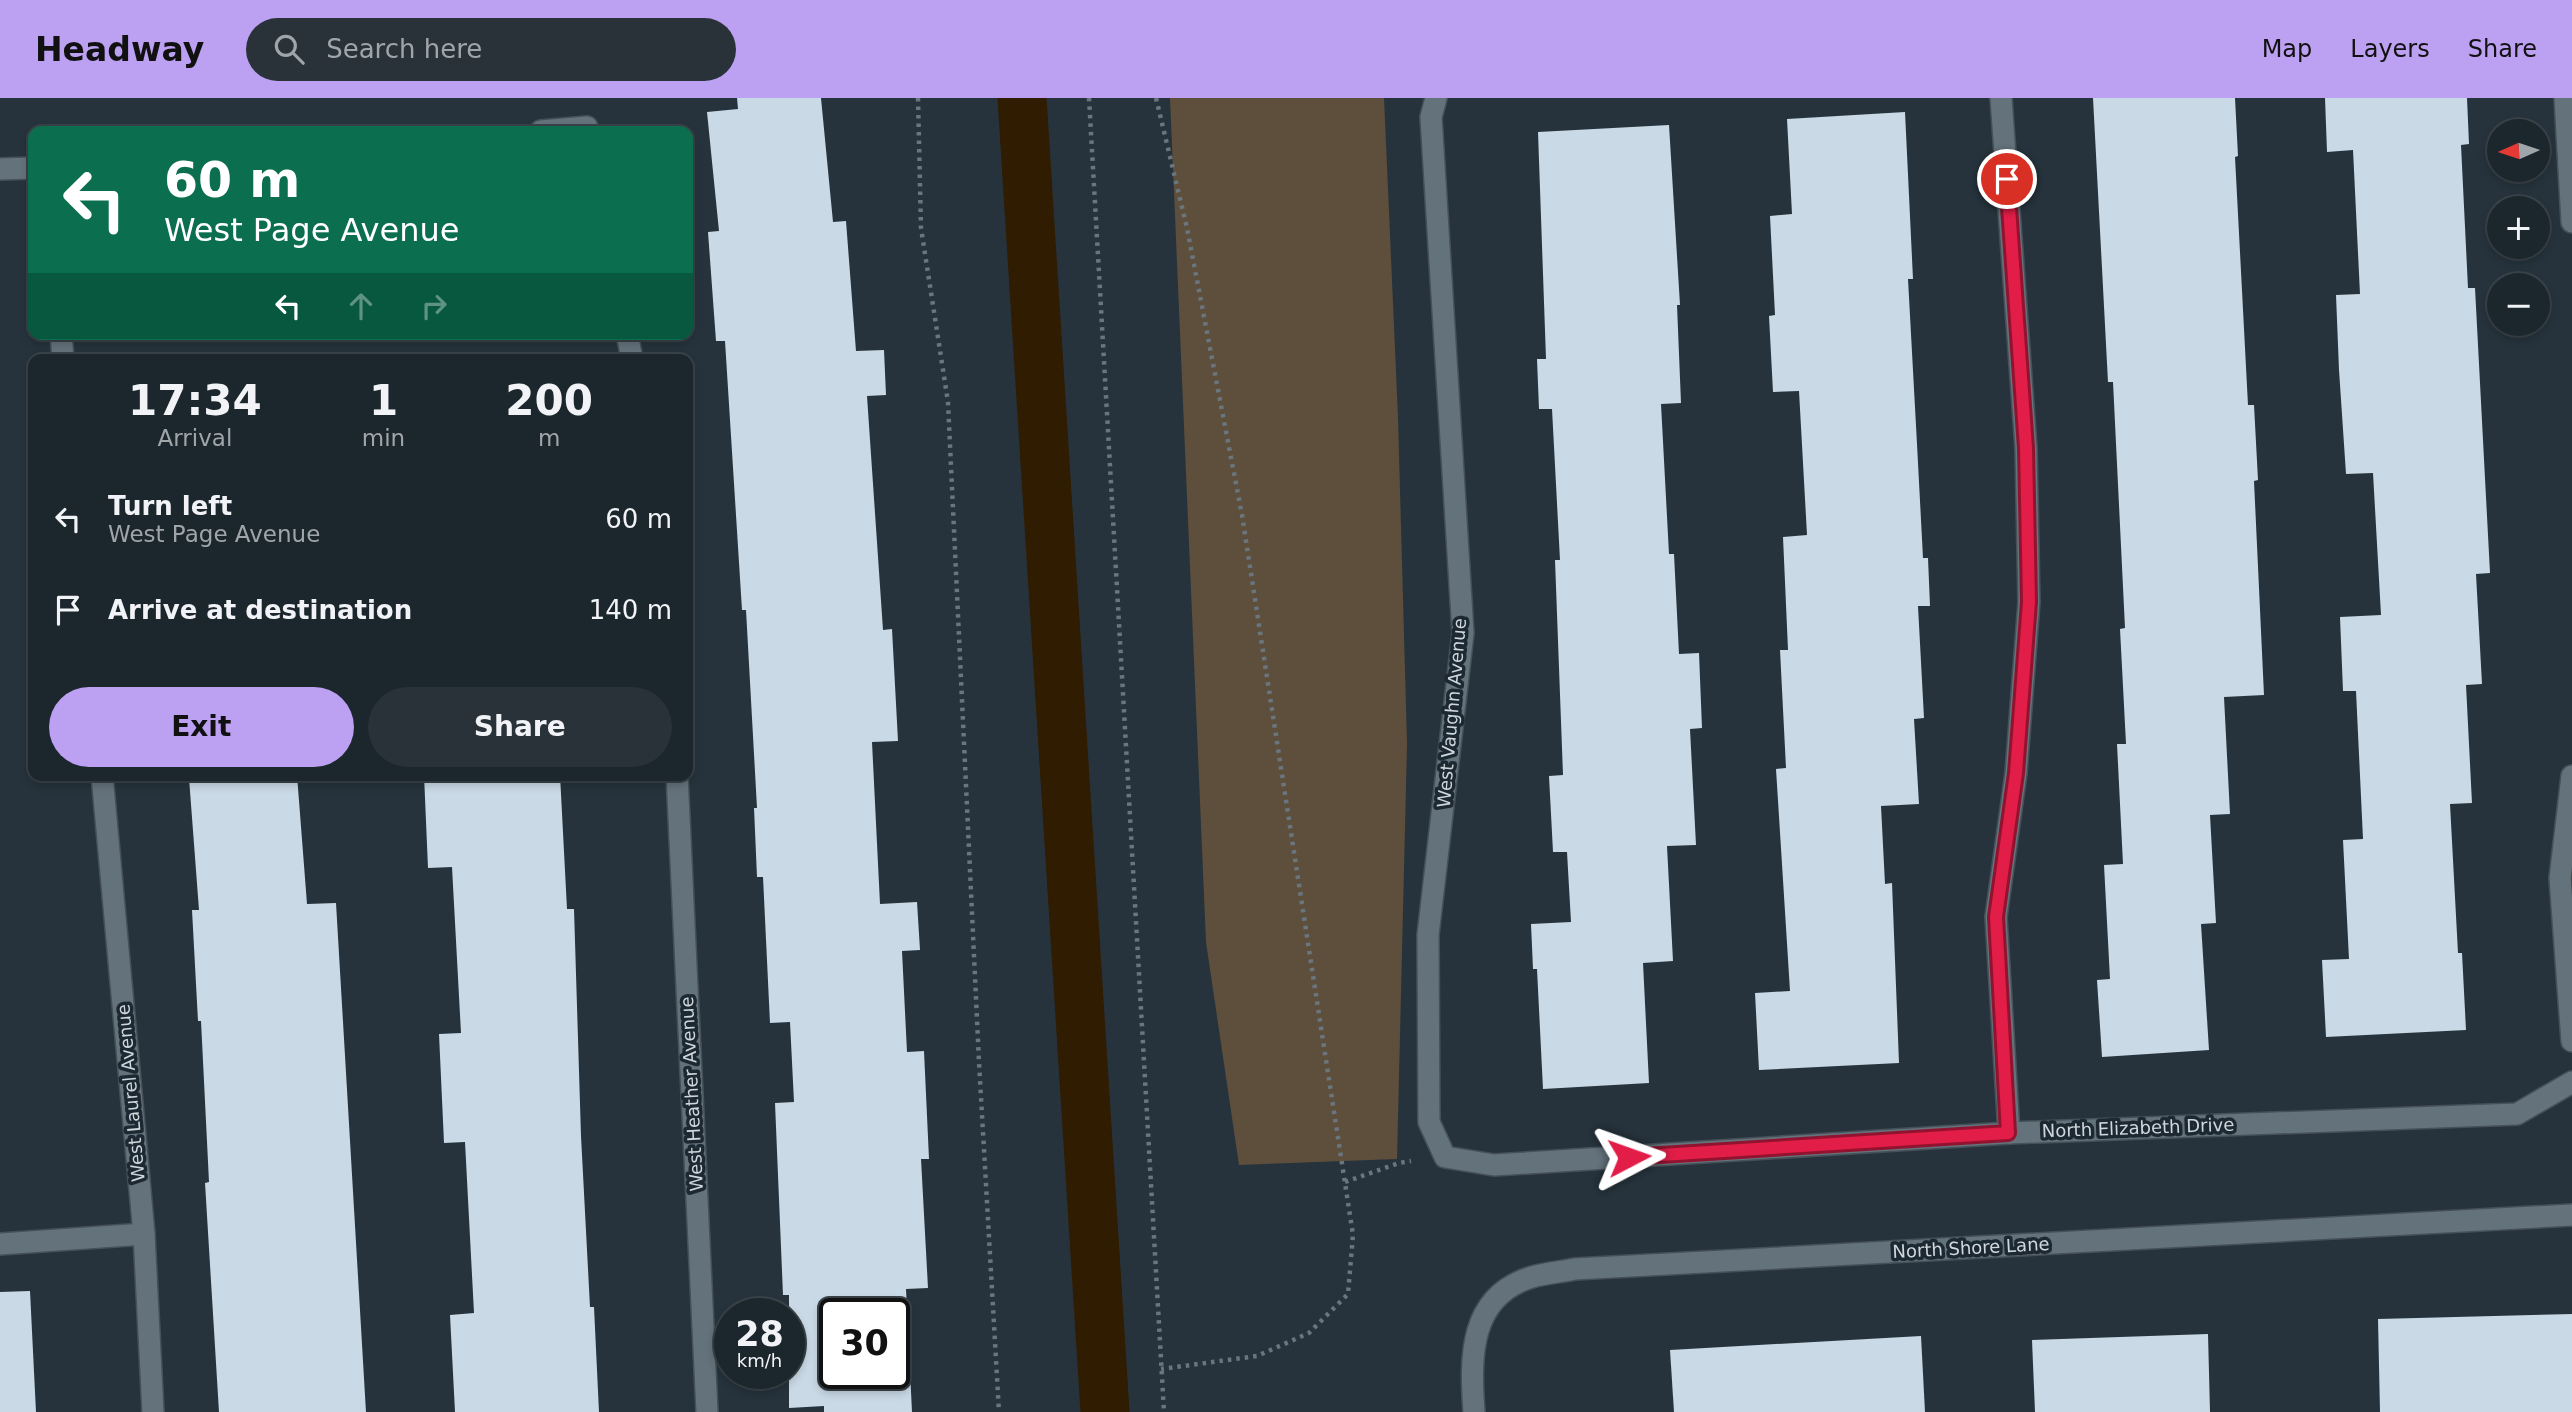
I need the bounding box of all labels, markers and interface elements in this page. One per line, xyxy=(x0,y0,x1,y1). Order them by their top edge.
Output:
search box xyxy=(246,18,736,81)
text: Headway xyxy=(35,30,204,69)
icon: search xyxy=(270,30,308,68)
text: Search here xyxy=(326,34,482,64)
text: Map xyxy=(2262,35,2312,63)
text: Layers xyxy=(2350,35,2430,63)
text: Share xyxy=(2468,35,2537,63)
north arrow xyxy=(2487,119,2550,182)
map controls xyxy=(2487,119,2550,336)
pin xyxy=(1977,149,2037,209)
text: 60 m xyxy=(164,152,300,209)
icon: left xyxy=(49,154,140,245)
icon: arrive xyxy=(1988,160,2026,198)
button: + xyxy=(2487,196,2550,259)
text: West Page Avenue xyxy=(164,211,459,249)
button: − xyxy=(2487,273,2550,336)
icon: left xyxy=(269,287,307,325)
icon: ahead xyxy=(342,287,380,325)
icon: right xyxy=(415,287,453,325)
text: 17:34 xyxy=(128,376,262,425)
text: 1 xyxy=(369,376,398,425)
text: 200 xyxy=(505,376,593,425)
text: Arrival xyxy=(158,425,232,451)
text: min xyxy=(362,425,405,451)
text: m xyxy=(538,425,560,451)
text: Turn left xyxy=(108,491,232,521)
icon: left xyxy=(49,500,87,538)
text: 60 m xyxy=(605,504,672,534)
text: West Page Avenue xyxy=(108,521,320,547)
icon: arrive xyxy=(49,591,87,629)
text: Arrive at destination xyxy=(108,595,412,625)
text: 140 m xyxy=(589,595,672,625)
street label: West Vaughn Avenue xyxy=(1433,617,1470,809)
button: Exit xyxy=(49,687,354,767)
button: Share xyxy=(368,687,672,767)
street label: West Heather Avenue xyxy=(676,996,707,1192)
street label: West Laurel Avenue xyxy=(112,1003,149,1183)
street label: North Elizabeth Drive xyxy=(2041,1114,2235,1141)
position arrow xyxy=(1592,1120,1666,1194)
street label: North Shore Lane xyxy=(1892,1233,2050,1262)
speed limit sign: 30 xyxy=(819,1298,910,1389)
text: 28 xyxy=(735,1314,784,1354)
text: km/h xyxy=(737,1350,782,1371)

